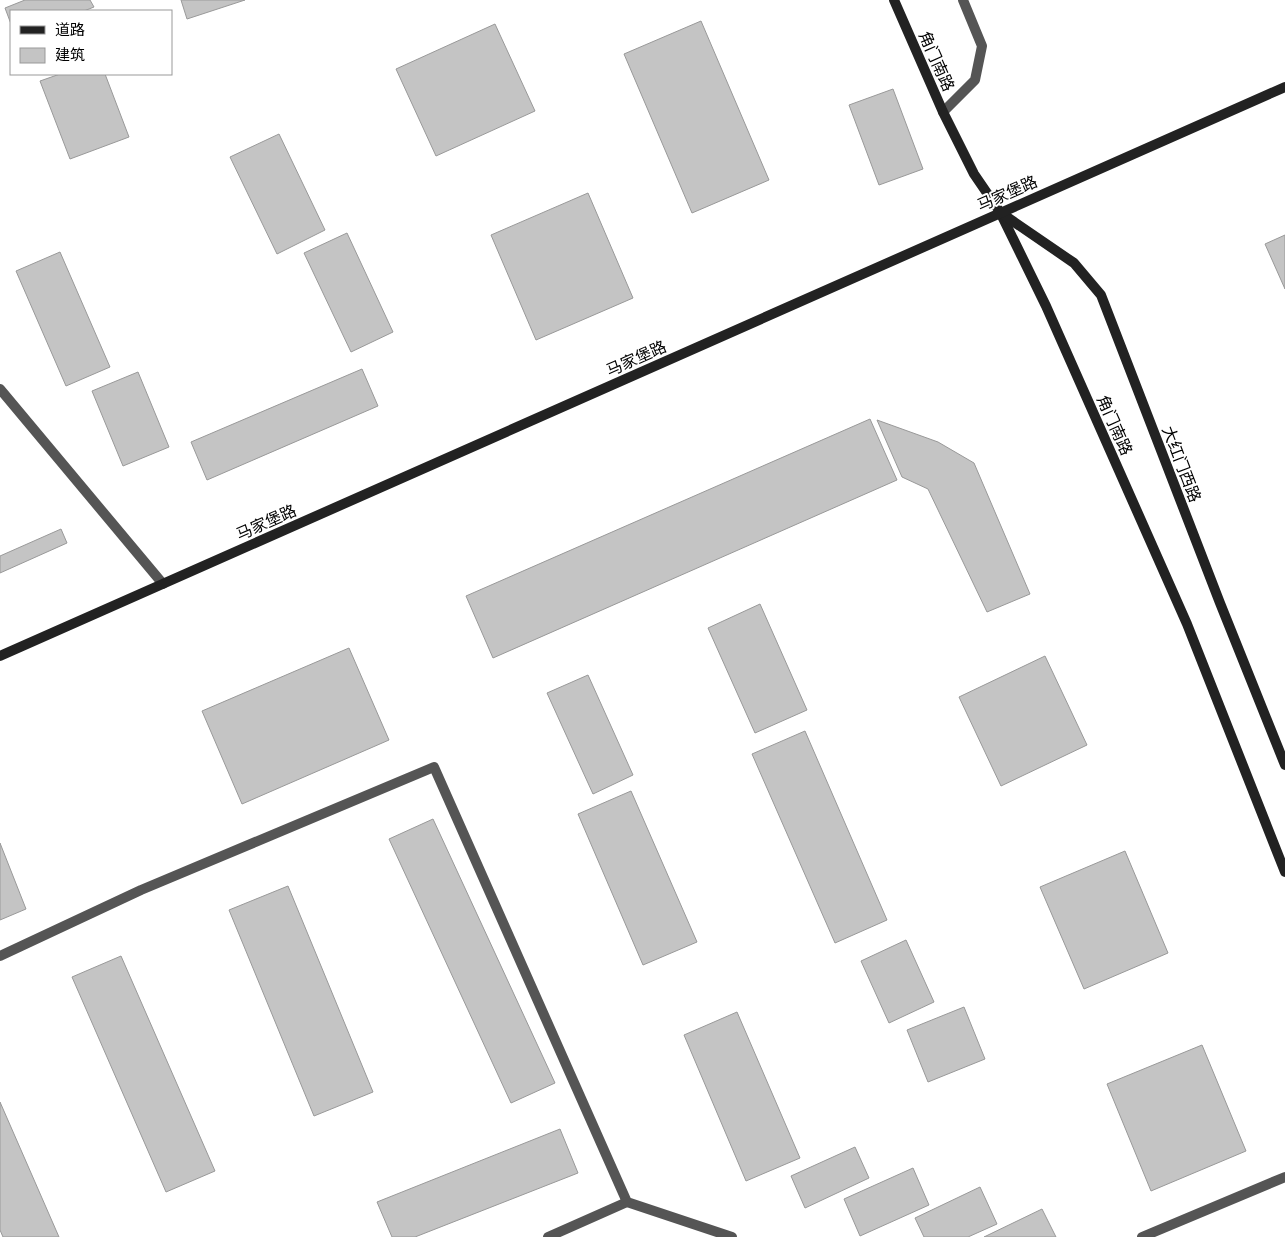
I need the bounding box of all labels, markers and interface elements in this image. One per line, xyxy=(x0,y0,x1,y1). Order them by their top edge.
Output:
legend xyxy=(10,10,172,75)
text: 道路 xyxy=(55,19,85,40)
street label: 角门南路 xyxy=(914,27,960,95)
text: 建筑 xyxy=(55,44,85,65)
street label: 马家堡路 xyxy=(973,170,1041,216)
street label: 马家堡路 xyxy=(602,335,670,381)
street label: 角门南路 xyxy=(1092,391,1138,459)
street label: 大红门西路 xyxy=(1157,423,1207,505)
street label: 马家堡路 xyxy=(232,499,300,545)

